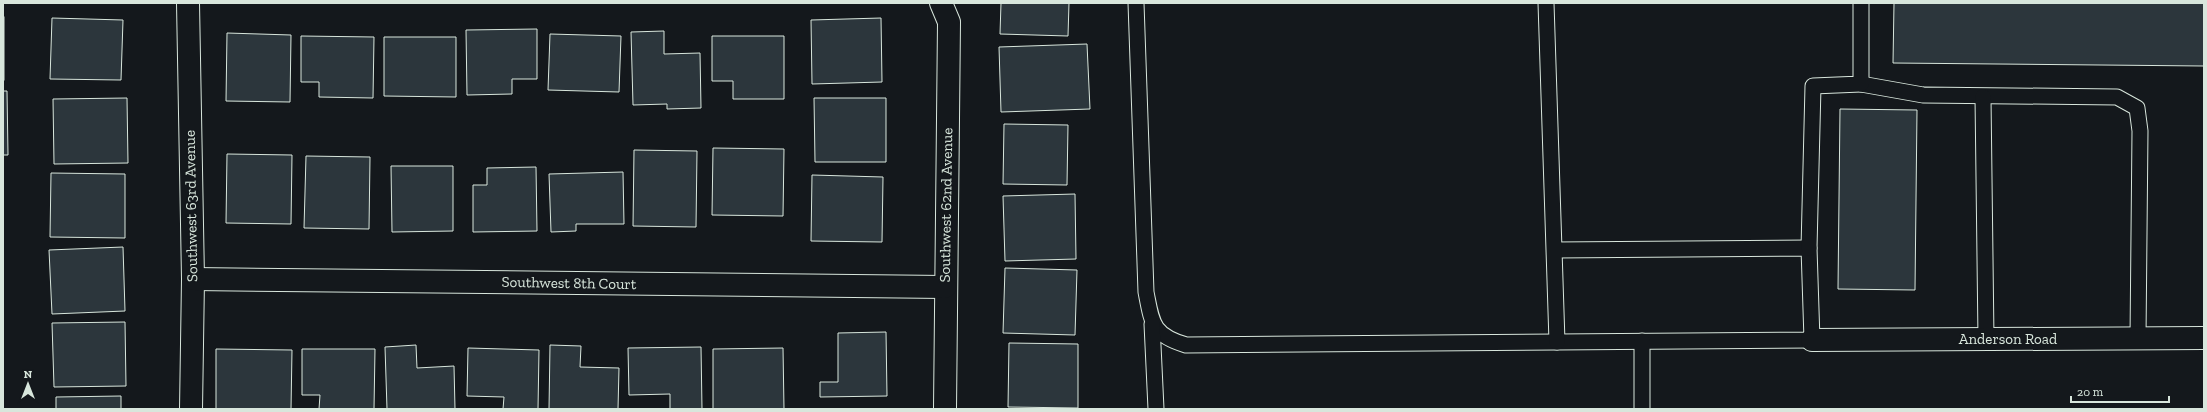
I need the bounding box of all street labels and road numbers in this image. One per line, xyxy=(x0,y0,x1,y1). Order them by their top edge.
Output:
street label: Southwest 62nd Avenue xyxy=(936,128,956,282)
street label: Southwest 63rd Avenue xyxy=(181,130,201,282)
street label: Southwest 8th Court xyxy=(502,273,637,293)
street label: Anderson Road xyxy=(1959,330,2058,348)

